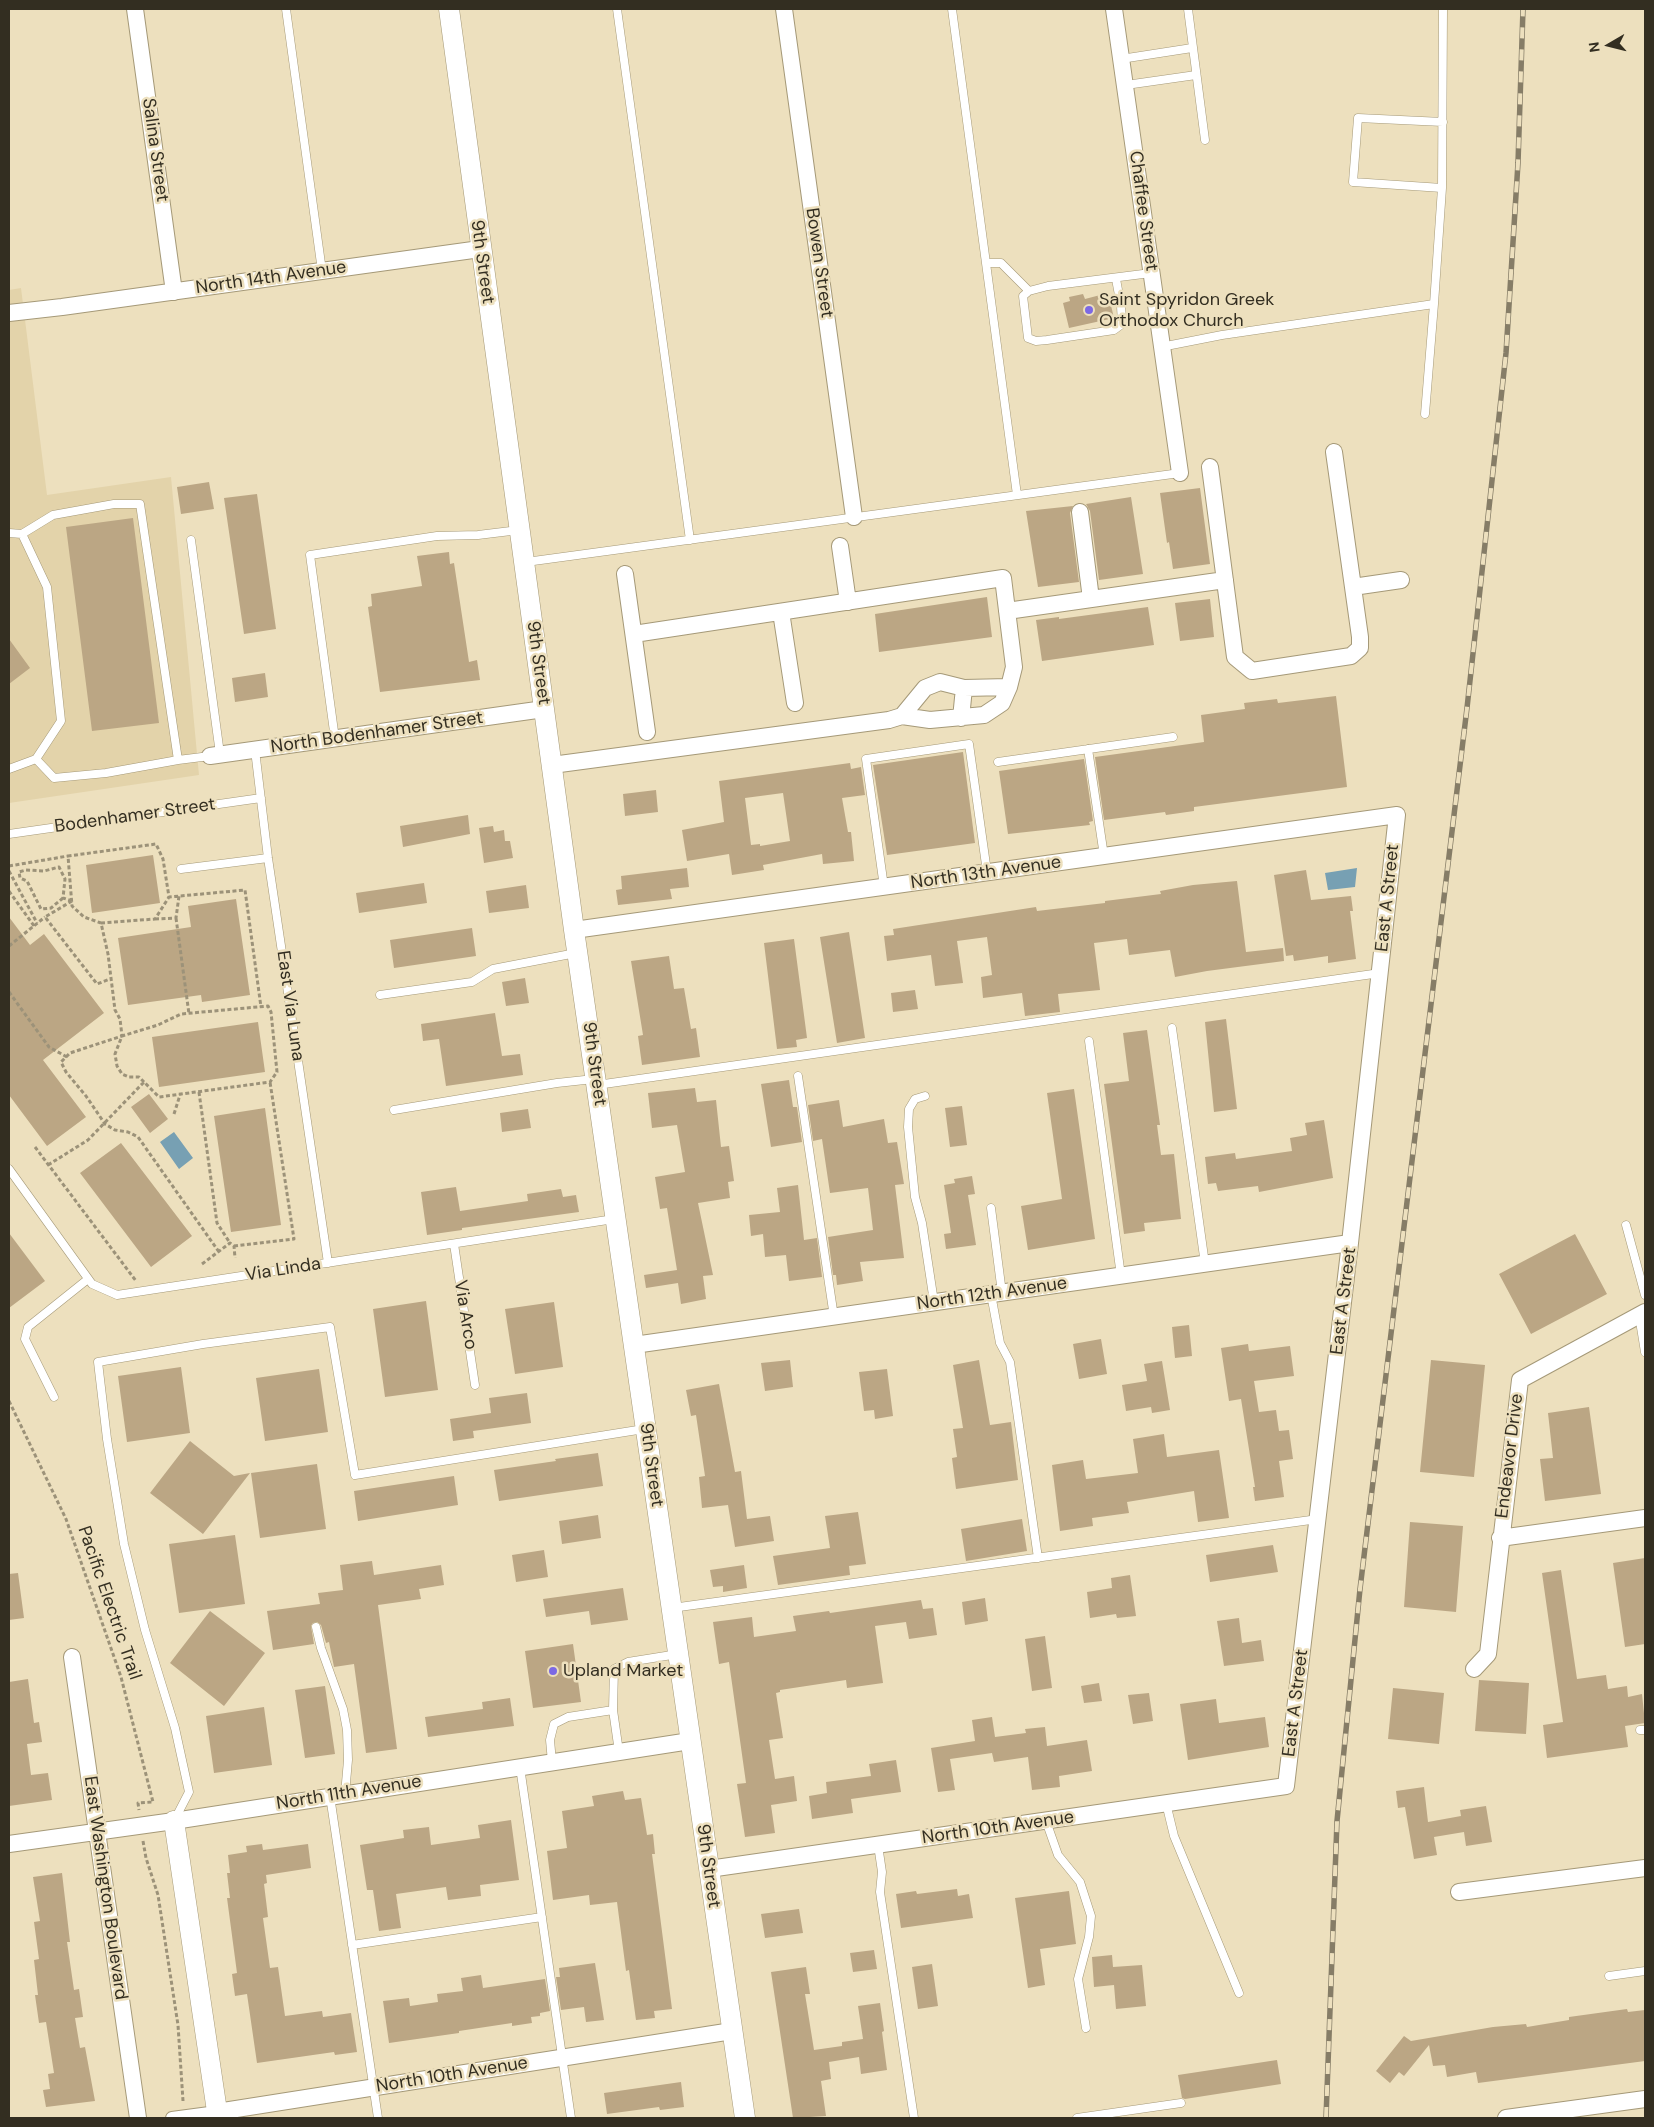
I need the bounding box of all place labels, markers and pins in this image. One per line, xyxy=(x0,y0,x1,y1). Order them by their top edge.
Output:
place label: Saint Spyridon Greek Orthodox Church xyxy=(1099,289,1274,332)
marker: Saint Spyridon Greek Orthodox Church xyxy=(1083,304,1095,316)
place label: Upland Market xyxy=(563,1660,683,1682)
marker: Upland Market xyxy=(547,1665,559,1677)

